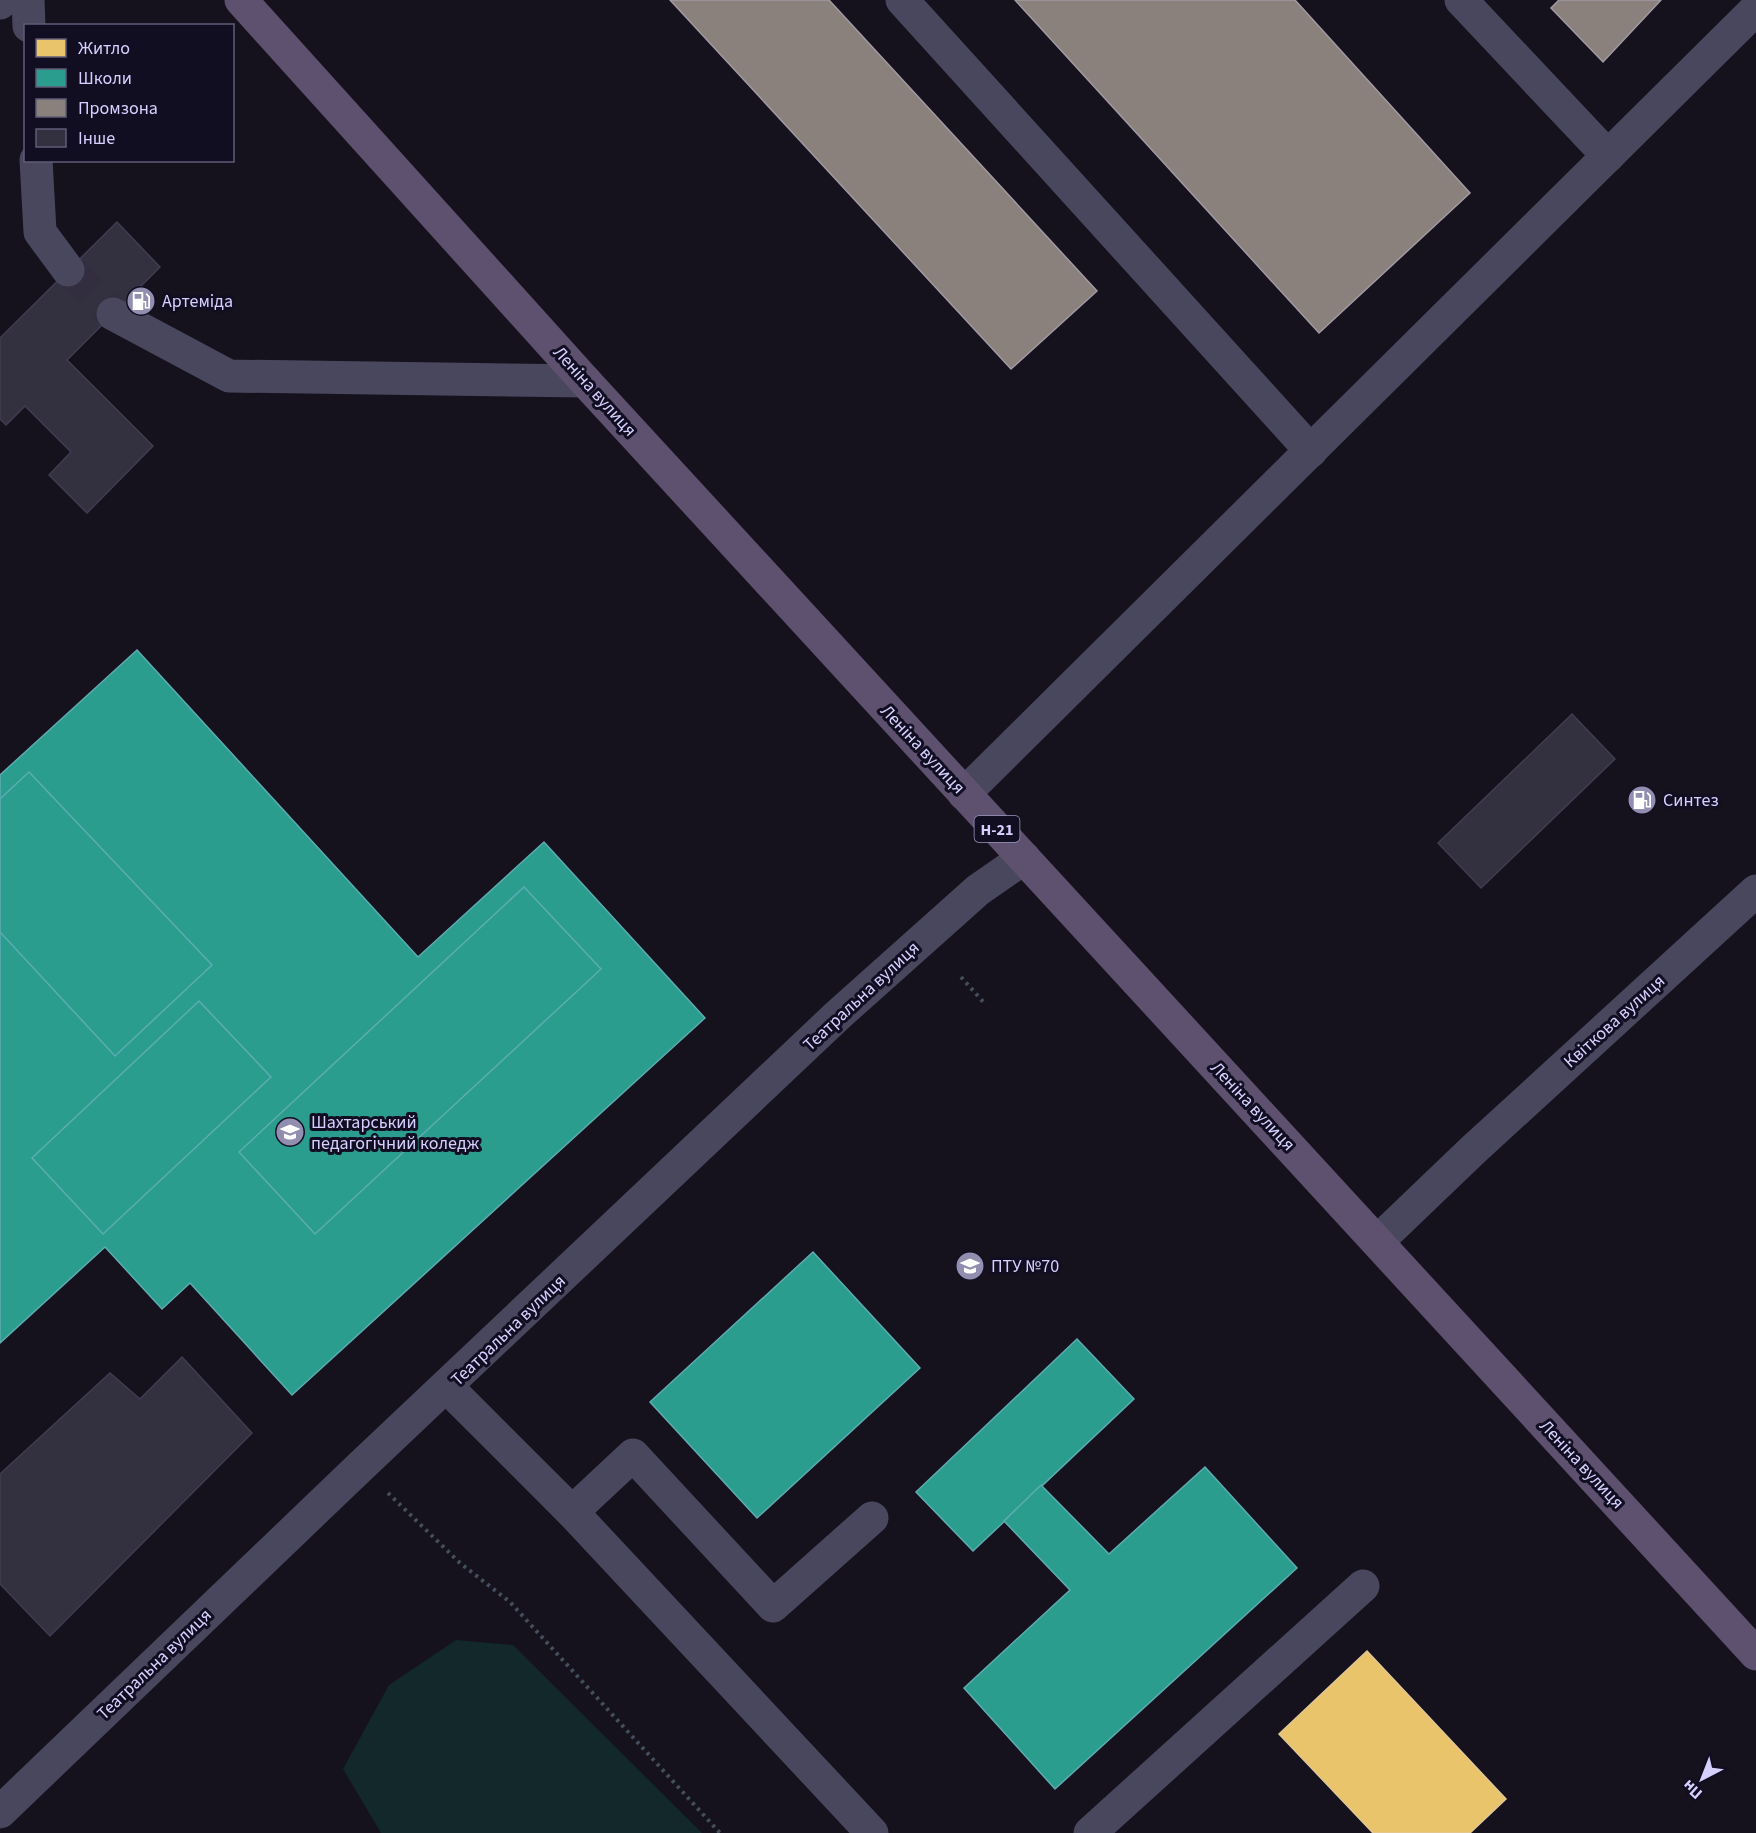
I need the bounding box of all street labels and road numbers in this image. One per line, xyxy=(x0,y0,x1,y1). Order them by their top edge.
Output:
street label: Леніна вулиця xyxy=(547,341,642,442)
street label: Леніна вулиця xyxy=(875,699,971,800)
road number: Н-21 xyxy=(974,816,1020,842)
street label: Театральна вулиця xyxy=(798,936,925,1057)
street label: Квіткова вулиця xyxy=(1558,969,1671,1074)
street label: Леніна вулиця xyxy=(1205,1056,1301,1157)
street label: Театральна вулиця xyxy=(445,1269,571,1392)
street label: Леніна вулиця xyxy=(1534,1414,1630,1515)
street label: Театральна вулиця xyxy=(91,1603,217,1726)

